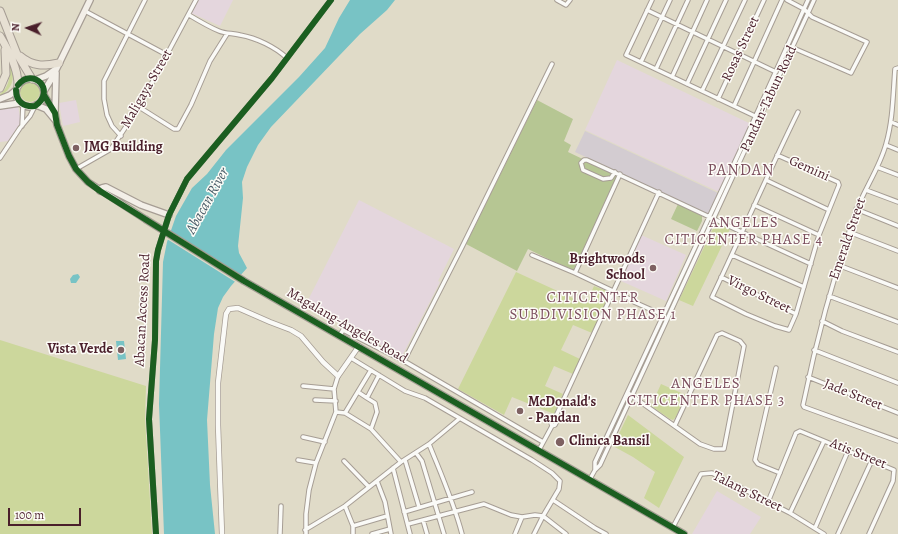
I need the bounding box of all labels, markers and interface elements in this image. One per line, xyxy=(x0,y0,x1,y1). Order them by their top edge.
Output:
north arrow xyxy=(8,8,48,48)
street label: Rosas Street xyxy=(719,14,763,84)
text: N xyxy=(8,23,23,32)
street label: Pandan-Tabun Road xyxy=(737,43,801,155)
street label: Maligaya Street xyxy=(118,47,176,131)
place label: JMG Building xyxy=(84,140,163,156)
marker: JMG Building xyxy=(71,143,81,153)
street label: Gemini xyxy=(786,153,832,185)
district label: PANDAN xyxy=(707,161,775,181)
water label: Abacan River xyxy=(182,165,234,237)
street label: Emerald Street xyxy=(826,196,870,282)
district label: ANGELES CITICENTER PHASE 4 xyxy=(665,214,823,249)
place label: Brightwoods School xyxy=(569,252,645,284)
street label: Abacan Access Road xyxy=(132,253,154,367)
marker: Brightwoods School xyxy=(648,263,658,273)
street label: Virgo Street xyxy=(725,272,793,318)
street label: Magalang-Angeles Road xyxy=(284,284,410,368)
district label: CITICENTER SUBDIVISION PHASE 1 xyxy=(509,289,677,324)
place label: Vista Verde xyxy=(47,342,113,358)
marker: Vista Verde xyxy=(116,345,126,355)
district label: ANGELES CITICENTER PHASE 3 xyxy=(627,375,785,410)
street label: Jade Street xyxy=(821,376,885,414)
place label: McDonald's - Pandan xyxy=(528,395,596,428)
marker: McDonald's - Pandan xyxy=(515,406,525,416)
place label: Clinica Bansil xyxy=(569,434,649,450)
street label: Atis Street xyxy=(827,435,889,473)
marker: Clinica Bansil xyxy=(554,436,566,448)
street label: Talang Street xyxy=(709,468,785,516)
scale bar xyxy=(10,500,83,526)
text: 100 m xyxy=(15,507,44,523)

